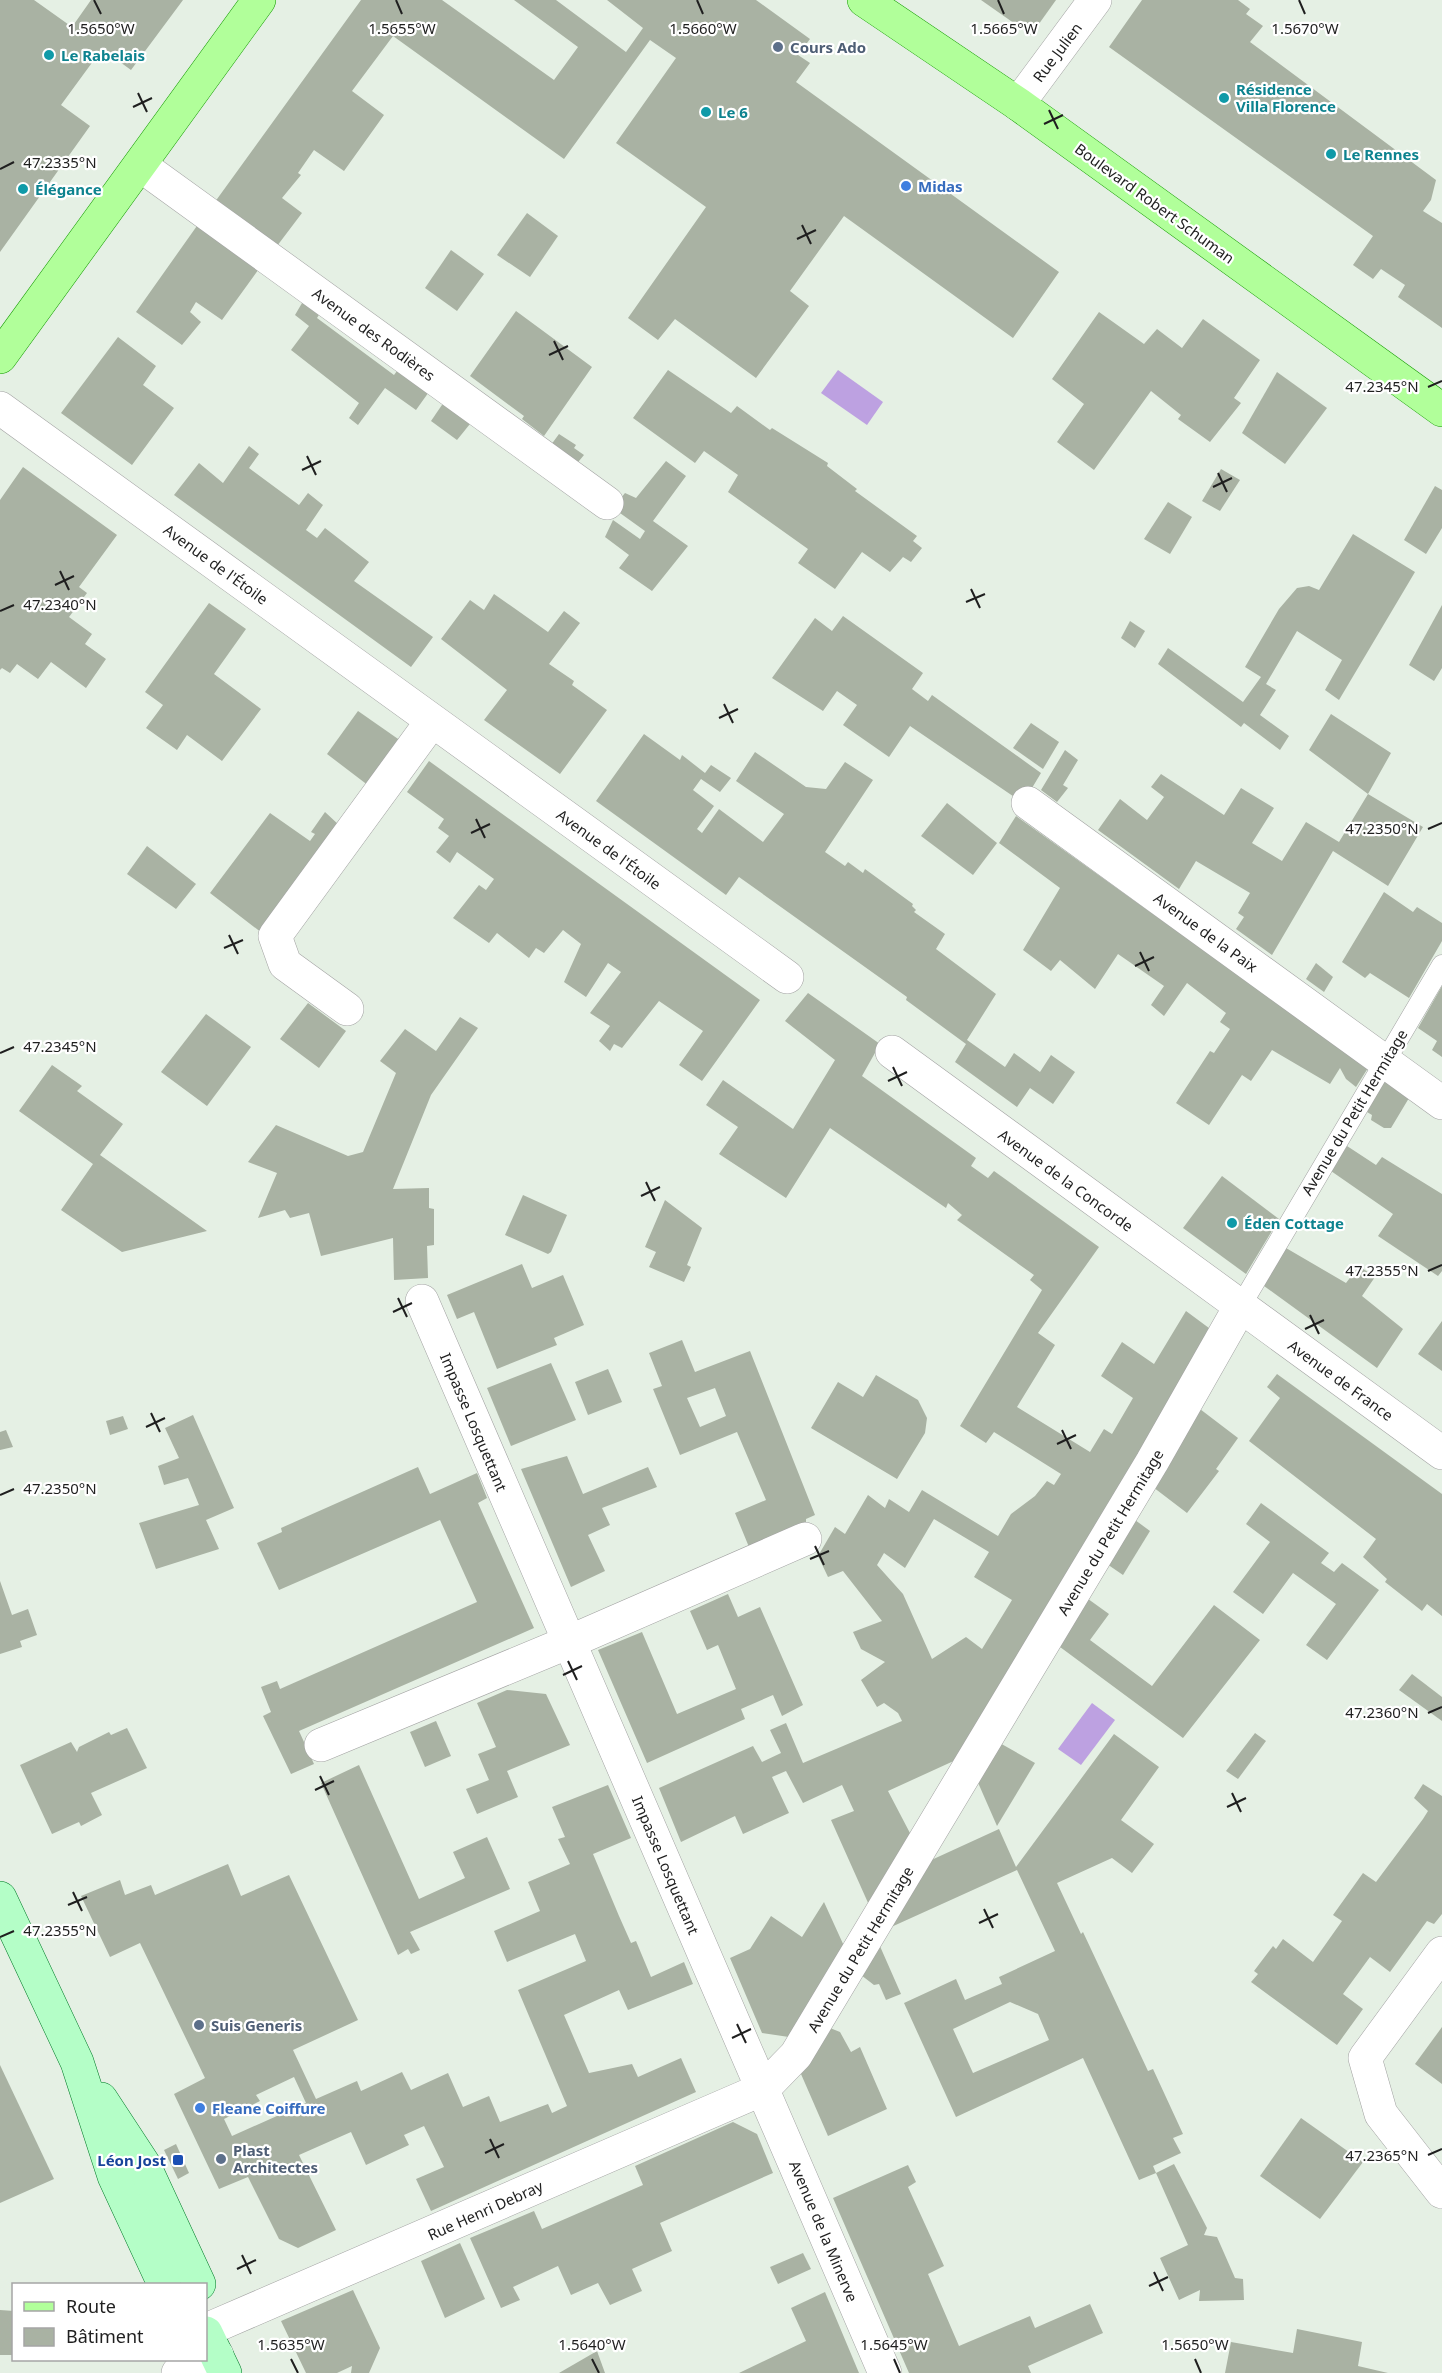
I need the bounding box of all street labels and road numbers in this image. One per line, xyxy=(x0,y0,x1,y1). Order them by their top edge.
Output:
street label: Rue Julien xyxy=(1028,18,1086,86)
street label: Boulevard Robert Schuman xyxy=(1071,138,1239,268)
street label: Avenue des Rodières xyxy=(309,283,439,385)
street label: Avenue de l'Étoile xyxy=(160,519,272,609)
street label: Avenue de l'Étoile xyxy=(553,804,665,894)
street label: Avenue de la Paix xyxy=(1150,888,1262,976)
street label: Avenue du Petit Hermitage xyxy=(1296,1025,1412,1199)
street label: Avenue de la Concorde xyxy=(995,1124,1137,1236)
street label: Avenue de France xyxy=(1284,1335,1398,1425)
street label: Impasse Losquettant xyxy=(436,1350,512,1495)
street label: Avenue du Petit Hermitage xyxy=(1052,1445,1168,1619)
street label: Impasse Losquettant xyxy=(628,1793,704,1938)
street label: Avenue du Petit Hermitage xyxy=(802,1862,918,2036)
street label: Avenue de la Minerve xyxy=(785,2157,863,2305)
street label: Rue Henri Debray xyxy=(424,2175,546,2244)

